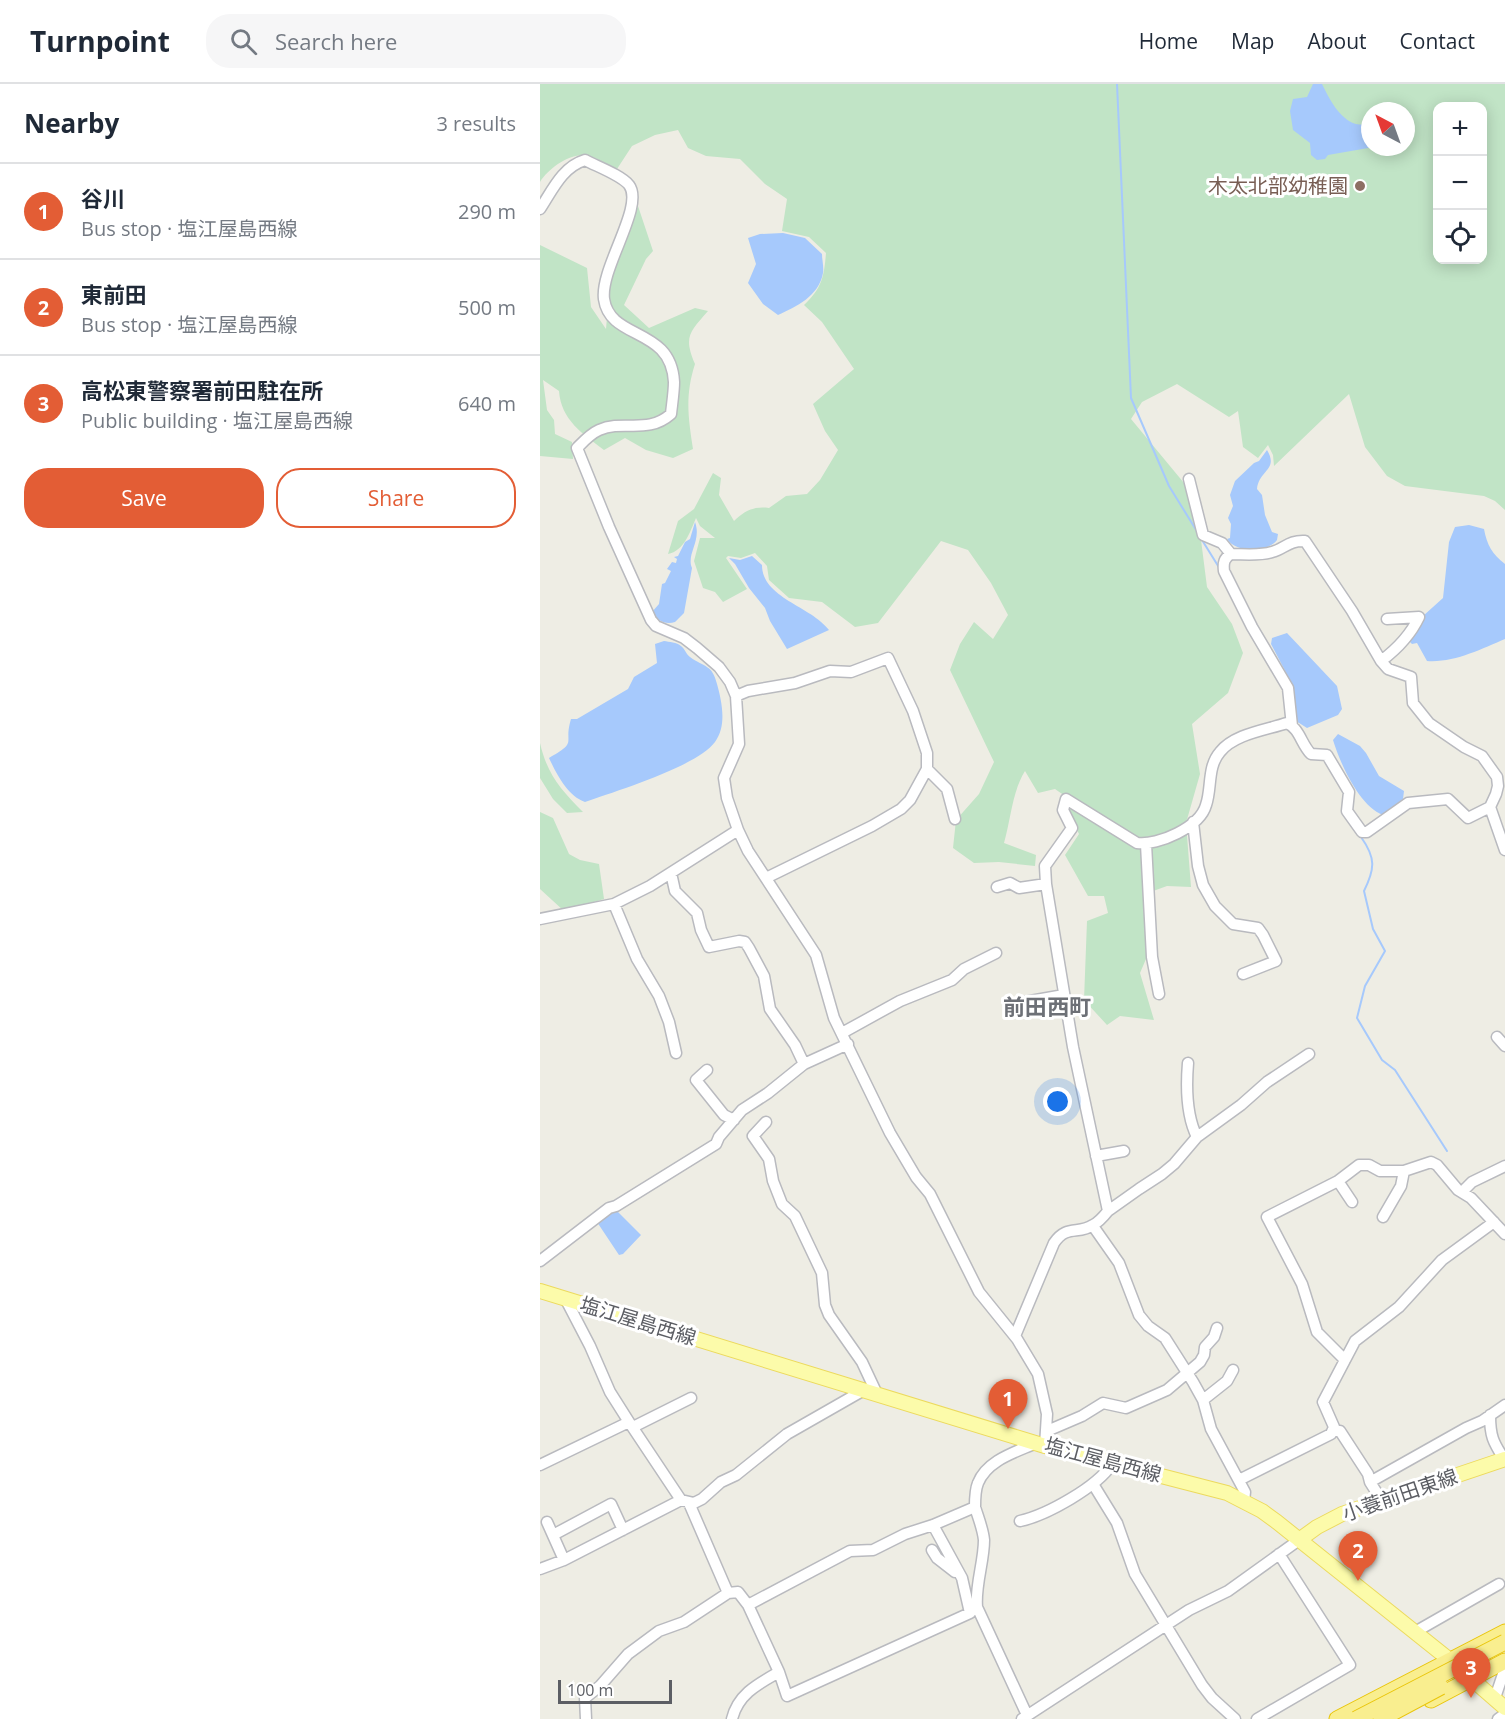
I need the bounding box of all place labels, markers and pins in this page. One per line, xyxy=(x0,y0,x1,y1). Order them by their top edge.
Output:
place label: 木太北部幼稚園 xyxy=(1208,172,1348,199)
marker: 木太北部幼稚園 xyxy=(1353,179,1367,193)
pin: 1 xyxy=(988,1380,1028,1429)
pin: 2 xyxy=(1338,1532,1378,1581)
pin: 3 xyxy=(1452,1648,1490,1698)

